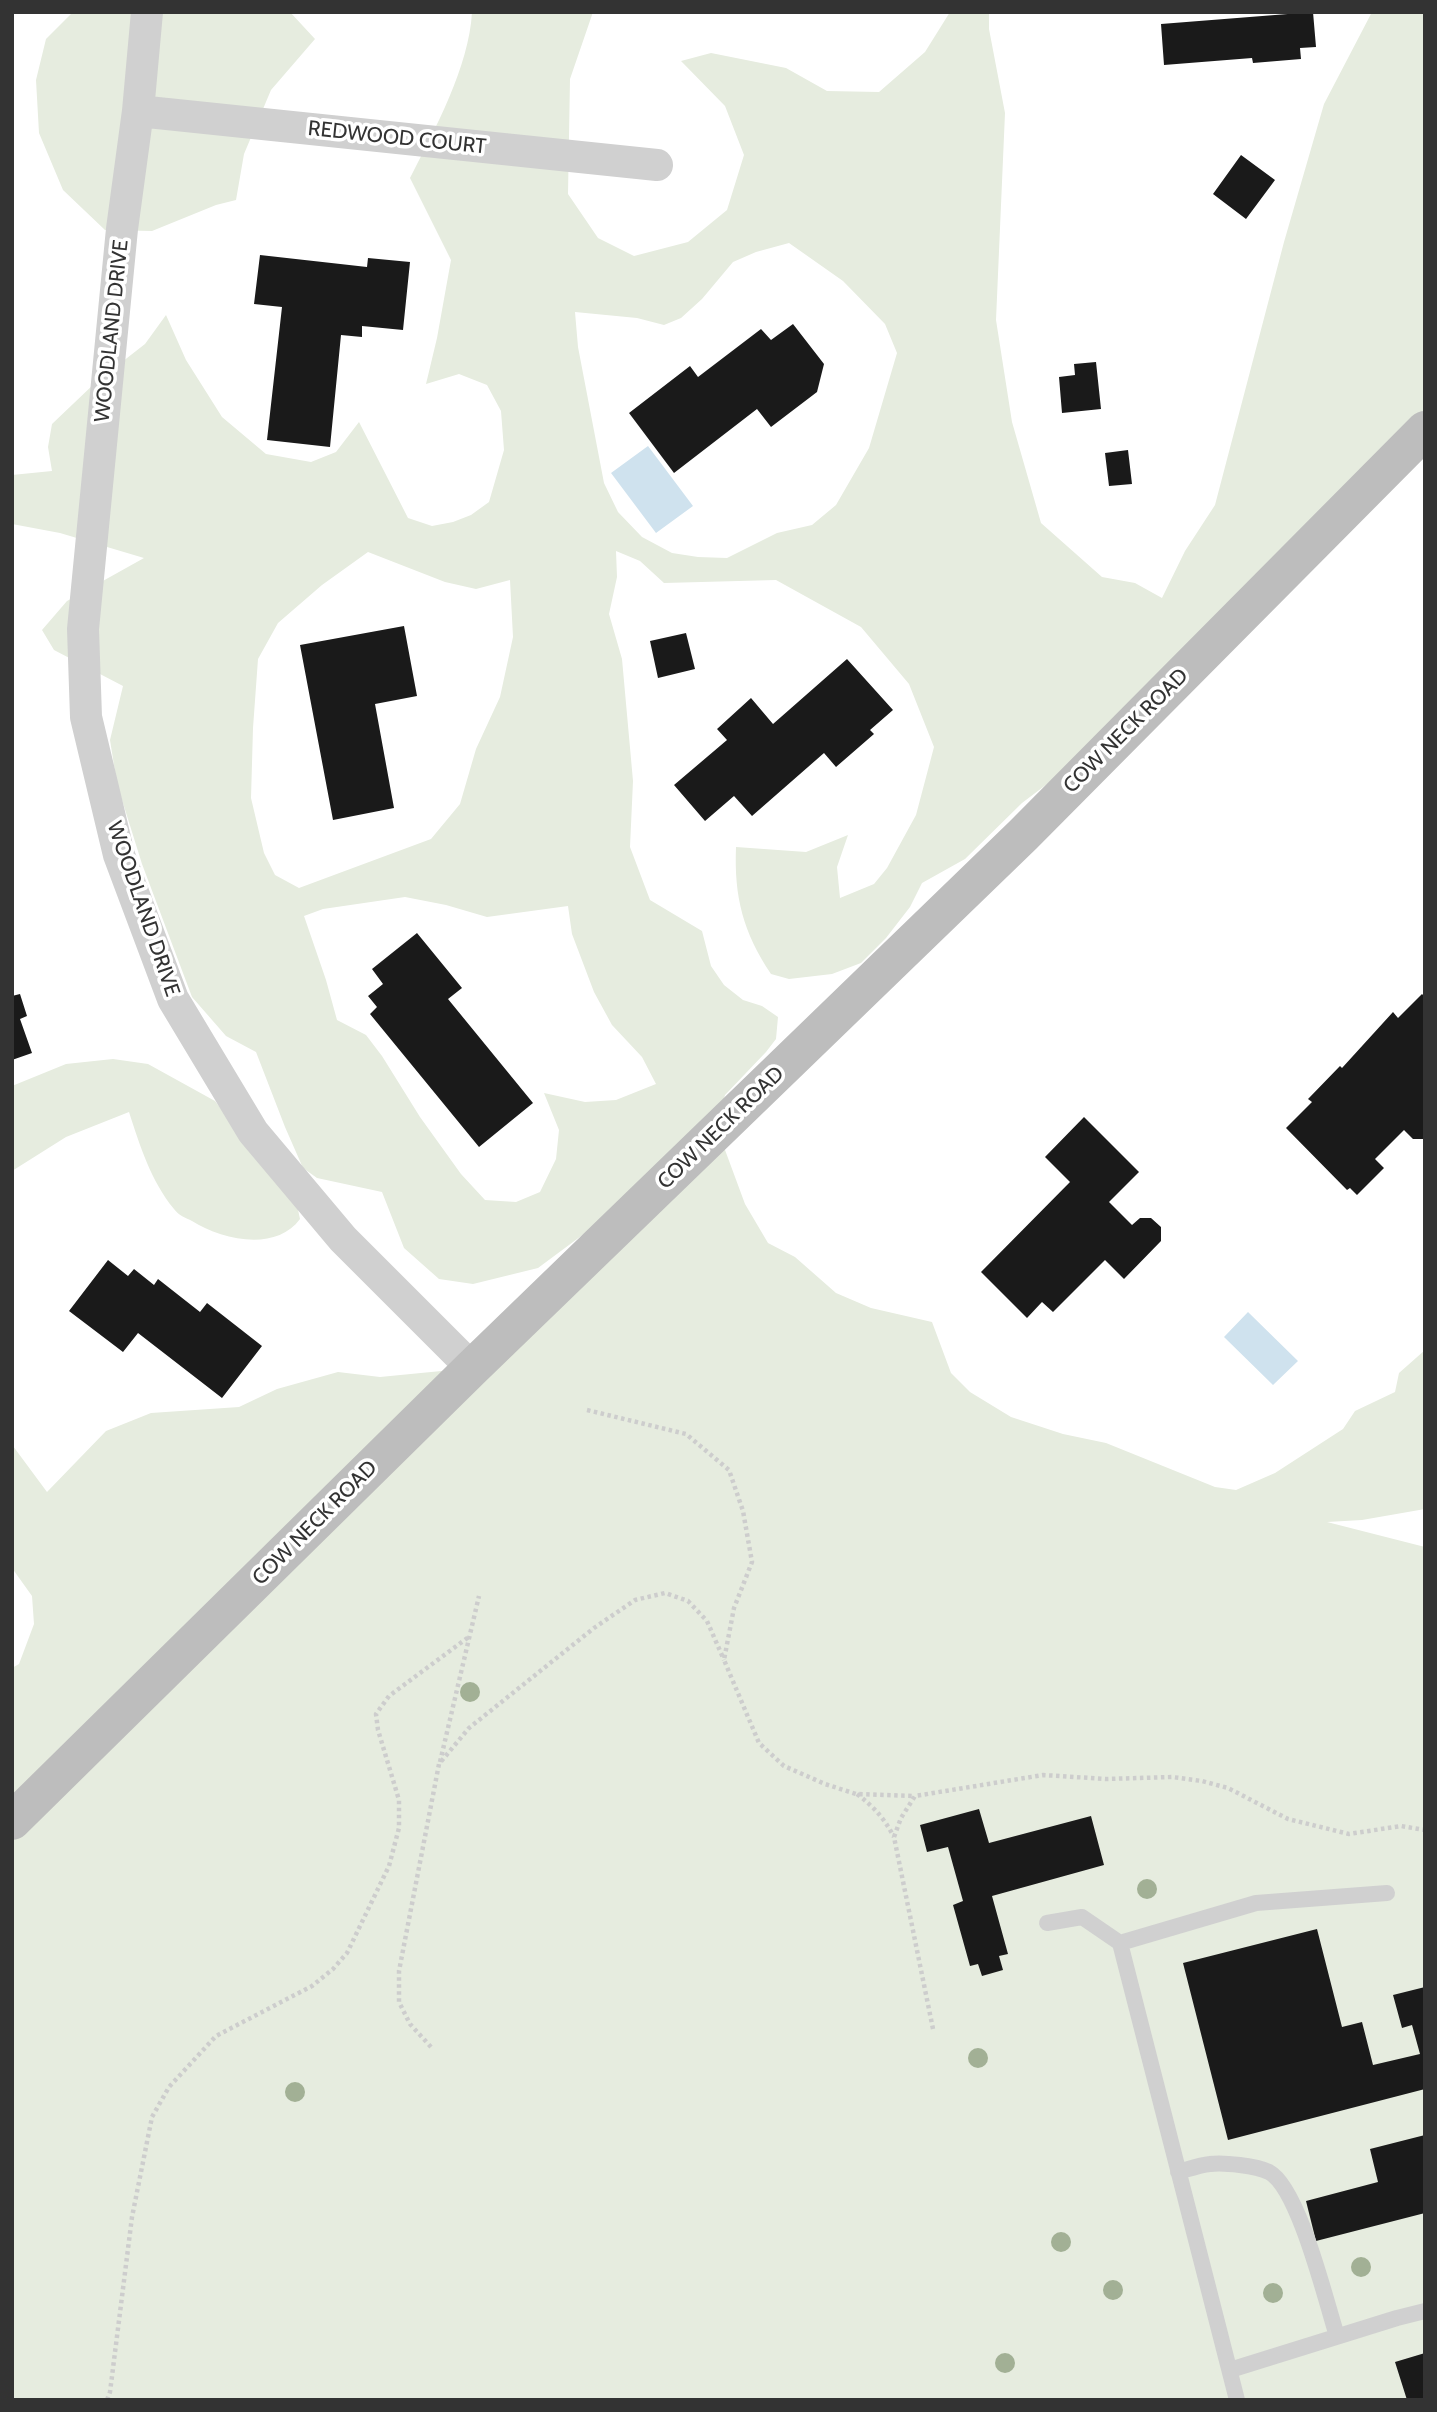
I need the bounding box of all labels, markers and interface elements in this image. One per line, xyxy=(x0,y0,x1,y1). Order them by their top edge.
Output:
street label: REDWOOD COURT xyxy=(307,116,487,160)
street label: WOODLAND DRIVE xyxy=(90,239,134,423)
street label: COW NECK ROAD xyxy=(1058,663,1194,799)
street label: WOODLAND DRIVE xyxy=(101,818,185,1000)
street label: COW NECK ROAD xyxy=(653,1061,789,1195)
street label: COW NECK ROAD xyxy=(247,1455,383,1591)

